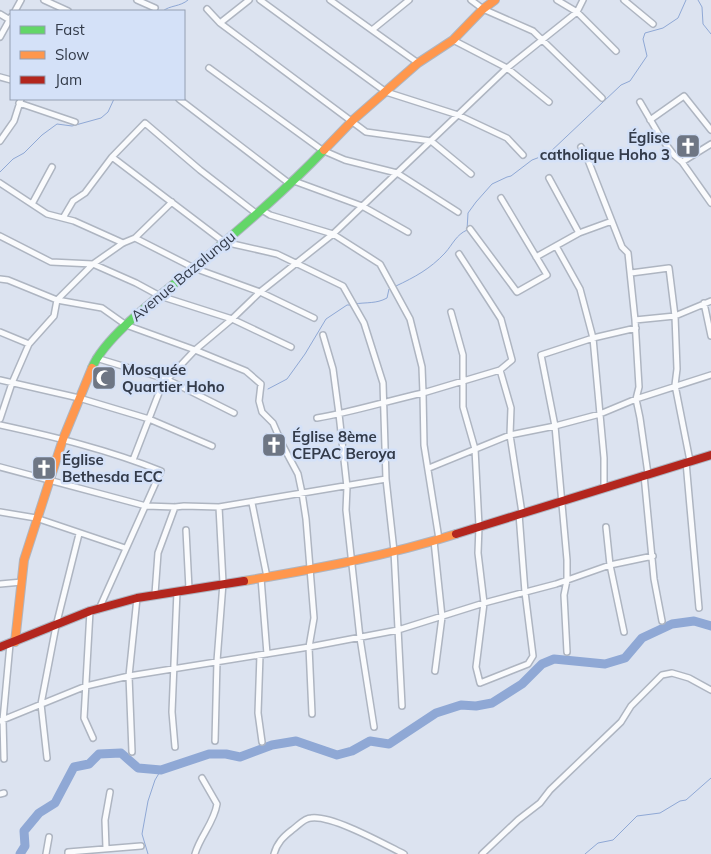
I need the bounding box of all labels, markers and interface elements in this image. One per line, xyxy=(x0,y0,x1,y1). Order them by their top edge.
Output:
legend xyxy=(10,10,185,100)
text: Fast xyxy=(55,20,85,39)
text: Slow xyxy=(55,45,89,64)
text: Jam xyxy=(55,70,82,89)
place label: Église catholique Hoho 3 xyxy=(540,128,670,164)
church icon: Église catholique Hoho 3 xyxy=(675,133,701,159)
street label: Avenue Bazalungu xyxy=(127,227,239,325)
place label: Mosquée Quartier Hoho xyxy=(122,360,225,396)
mosque icon: Mosquée Quartier Hoho xyxy=(91,365,117,391)
place label: Église 8ème CEPAC Beroya xyxy=(292,427,396,463)
church icon: Église 8ème CEPAC Beroya xyxy=(261,432,287,458)
place label: Église Bethesda ECC xyxy=(62,450,163,486)
church icon: Église Bethesda ECC xyxy=(31,455,57,481)

